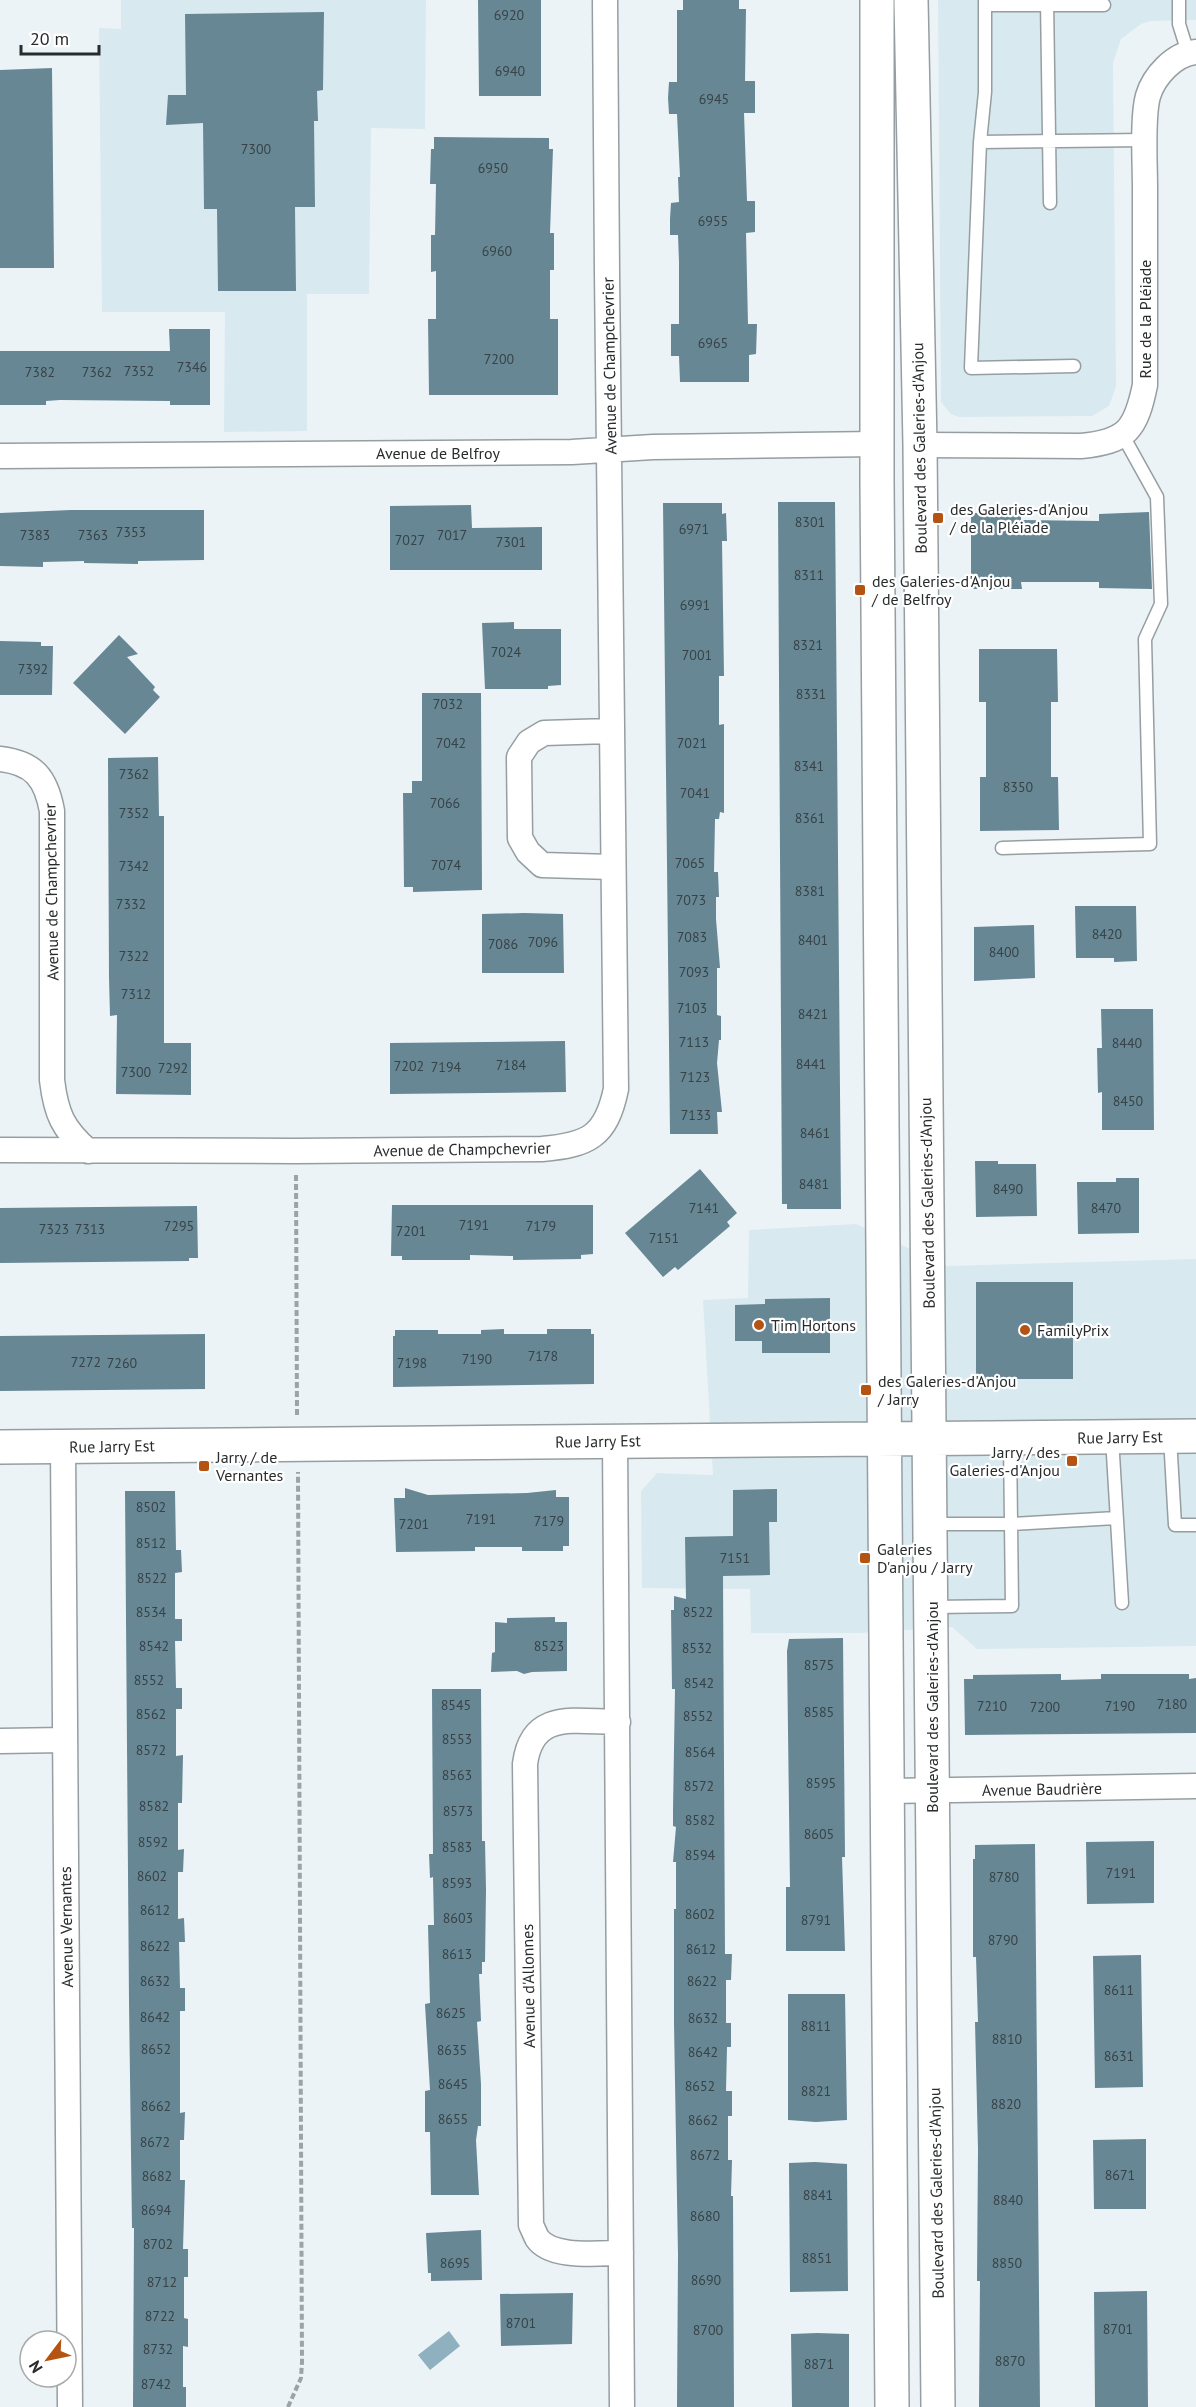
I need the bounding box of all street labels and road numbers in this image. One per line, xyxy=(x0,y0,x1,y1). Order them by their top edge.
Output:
street label: Rue de la Pléiade xyxy=(1135,260,1155,378)
street label: Avenue de Champchevrier xyxy=(597,277,621,455)
street label: Boulevard des Galeries-d'Anjou xyxy=(907,342,931,554)
street label: Avenue de Belfroy xyxy=(376,443,500,463)
street label: Avenue de Champchevrier xyxy=(39,803,63,981)
street label: Boulevard des Galeries-d'Anjou xyxy=(915,1097,939,1309)
street label: Avenue de Champchevrier xyxy=(373,1137,551,1161)
street label: Rue Jarry Est xyxy=(1077,1426,1164,1448)
street label: Rue Jarry Est xyxy=(555,1430,642,1452)
street label: Rue Jarry Est xyxy=(69,1435,156,1457)
street label: Boulevard des Galeries-d'Anjou xyxy=(922,1601,942,1813)
street label: Avenue Baudrière xyxy=(982,1778,1102,1800)
street label: Avenue Vernantes xyxy=(55,1866,77,1988)
street label: Avenue d'Allonnes xyxy=(517,1924,539,2048)
street label: Boulevard des Galeries-d'Anjou xyxy=(924,2087,948,2299)

